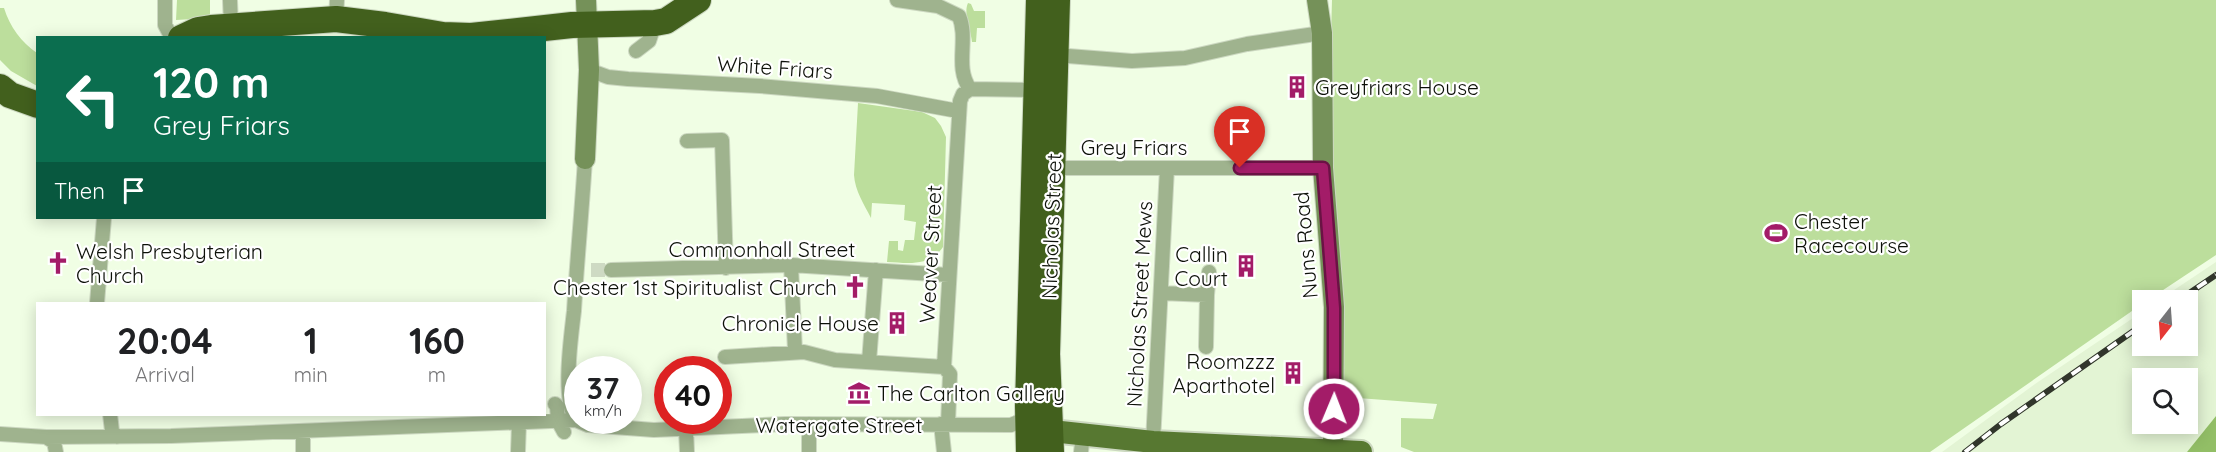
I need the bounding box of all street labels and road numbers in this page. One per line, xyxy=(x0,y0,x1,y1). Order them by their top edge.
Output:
street label: White Friars xyxy=(716,50,834,84)
street label: Grey Friars xyxy=(1081,134,1187,160)
street label: Nicholas Street xyxy=(1035,153,1067,299)
street label: Weaver Street xyxy=(913,184,947,324)
street label: Nuns Road xyxy=(1287,191,1323,299)
street label: Nicholas Street Mews xyxy=(1121,200,1157,408)
street label: Commonhall Street xyxy=(669,236,855,262)
street label: Watergate Street xyxy=(755,412,923,438)

